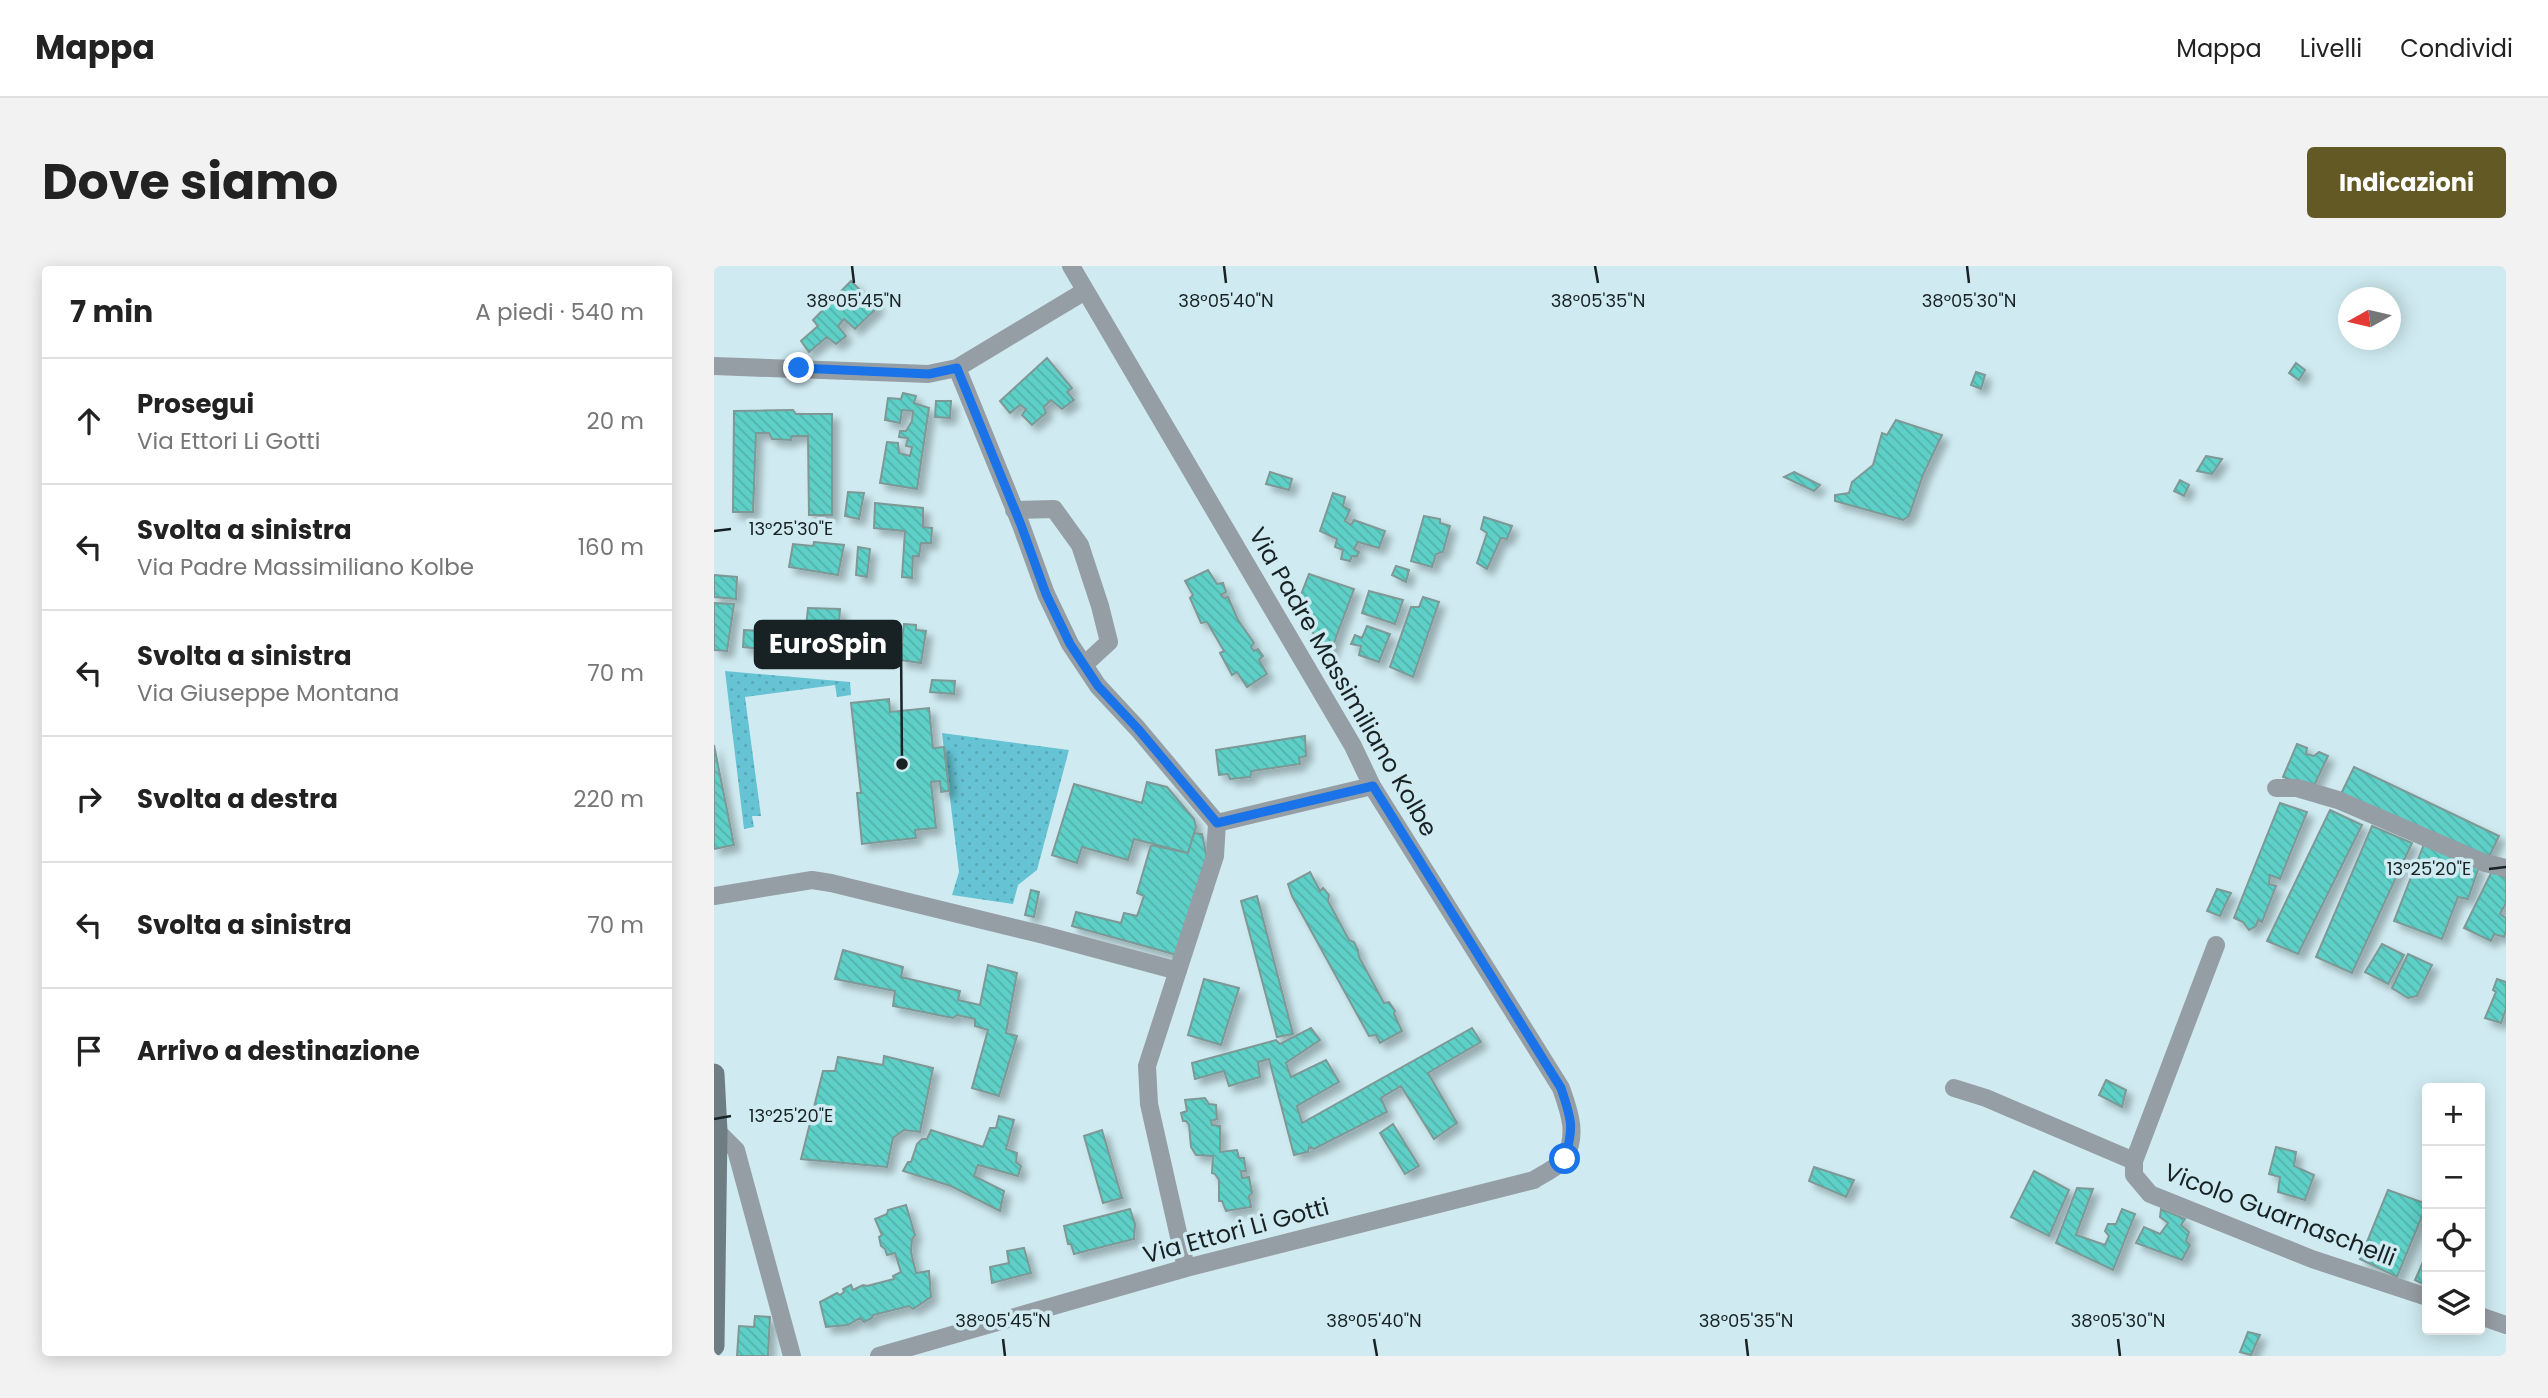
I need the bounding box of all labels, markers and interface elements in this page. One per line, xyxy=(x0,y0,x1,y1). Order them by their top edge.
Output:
text: Mappa xyxy=(35,24,155,71)
text: Mappa xyxy=(2176,32,2262,65)
text: Livelli xyxy=(2300,32,2362,65)
text: Condividi xyxy=(2400,32,2513,65)
button: Indicazioni xyxy=(2307,147,2506,218)
text: Dove siamo xyxy=(42,148,338,216)
north arrow xyxy=(2338,287,2401,350)
text: 38°05'45"N xyxy=(806,288,902,313)
text: 38°05'40"N xyxy=(1178,288,1274,313)
text: 38°05'35"N xyxy=(1551,288,1645,313)
text: 38°05'30"N xyxy=(1922,288,2016,313)
text: 7 min xyxy=(70,290,153,333)
text: A piedi · 540 m xyxy=(475,296,644,328)
route end xyxy=(783,352,814,383)
text: Prosegui xyxy=(137,386,254,422)
icon: ahead xyxy=(70,402,108,440)
text: 20 m xyxy=(586,405,644,437)
text: Via Ettori Li Gotti xyxy=(137,425,320,457)
text: Svolta a sinistra xyxy=(137,512,352,548)
text: 13°25'30"E xyxy=(749,516,833,541)
street label: Via Padre Massimiliano Kolbe xyxy=(1241,521,1446,842)
icon: left xyxy=(70,528,108,566)
text: 160 m xyxy=(578,531,644,563)
text: Via Padre Massimiliano Kolbe xyxy=(137,551,474,583)
callout: EuroSpin xyxy=(755,621,901,668)
text: EuroSpin xyxy=(769,626,887,662)
text: Svolta a sinistra xyxy=(137,638,352,674)
icon: left xyxy=(70,654,108,692)
text: 70 m xyxy=(587,657,644,689)
text: Via Giuseppe Montana xyxy=(137,677,399,709)
icon: right xyxy=(70,780,108,818)
text: Svolta a destra xyxy=(137,781,338,817)
text: 220 m xyxy=(573,783,644,815)
text: 13°25'20"E xyxy=(2387,856,2471,881)
icon: left xyxy=(70,906,108,944)
text: Svolta a sinistra xyxy=(137,907,352,943)
text: 70 m xyxy=(587,909,644,941)
icon: arrive xyxy=(70,1032,108,1070)
text: Arrivo a destinazione xyxy=(137,1033,420,1069)
map controls xyxy=(2422,1083,2485,1335)
button: + xyxy=(2422,1083,2485,1146)
text: 13°25'20"E xyxy=(749,1103,833,1128)
route start xyxy=(1549,1143,1580,1174)
button: − xyxy=(2422,1146,2485,1209)
street label: Vicolo Guarnaschelli xyxy=(2160,1155,2401,1274)
street label: Via Ettori Li Gotti xyxy=(1139,1190,1333,1271)
button: locate xyxy=(2422,1209,2485,1272)
button: layers xyxy=(2422,1272,2485,1335)
text: 38°05'45"N xyxy=(955,1308,1051,1333)
text: 38°05'40"N xyxy=(1326,1308,1422,1333)
text: 38°05'35"N xyxy=(1699,1308,1793,1333)
text: 38°05'30"N xyxy=(2071,1308,2165,1333)

